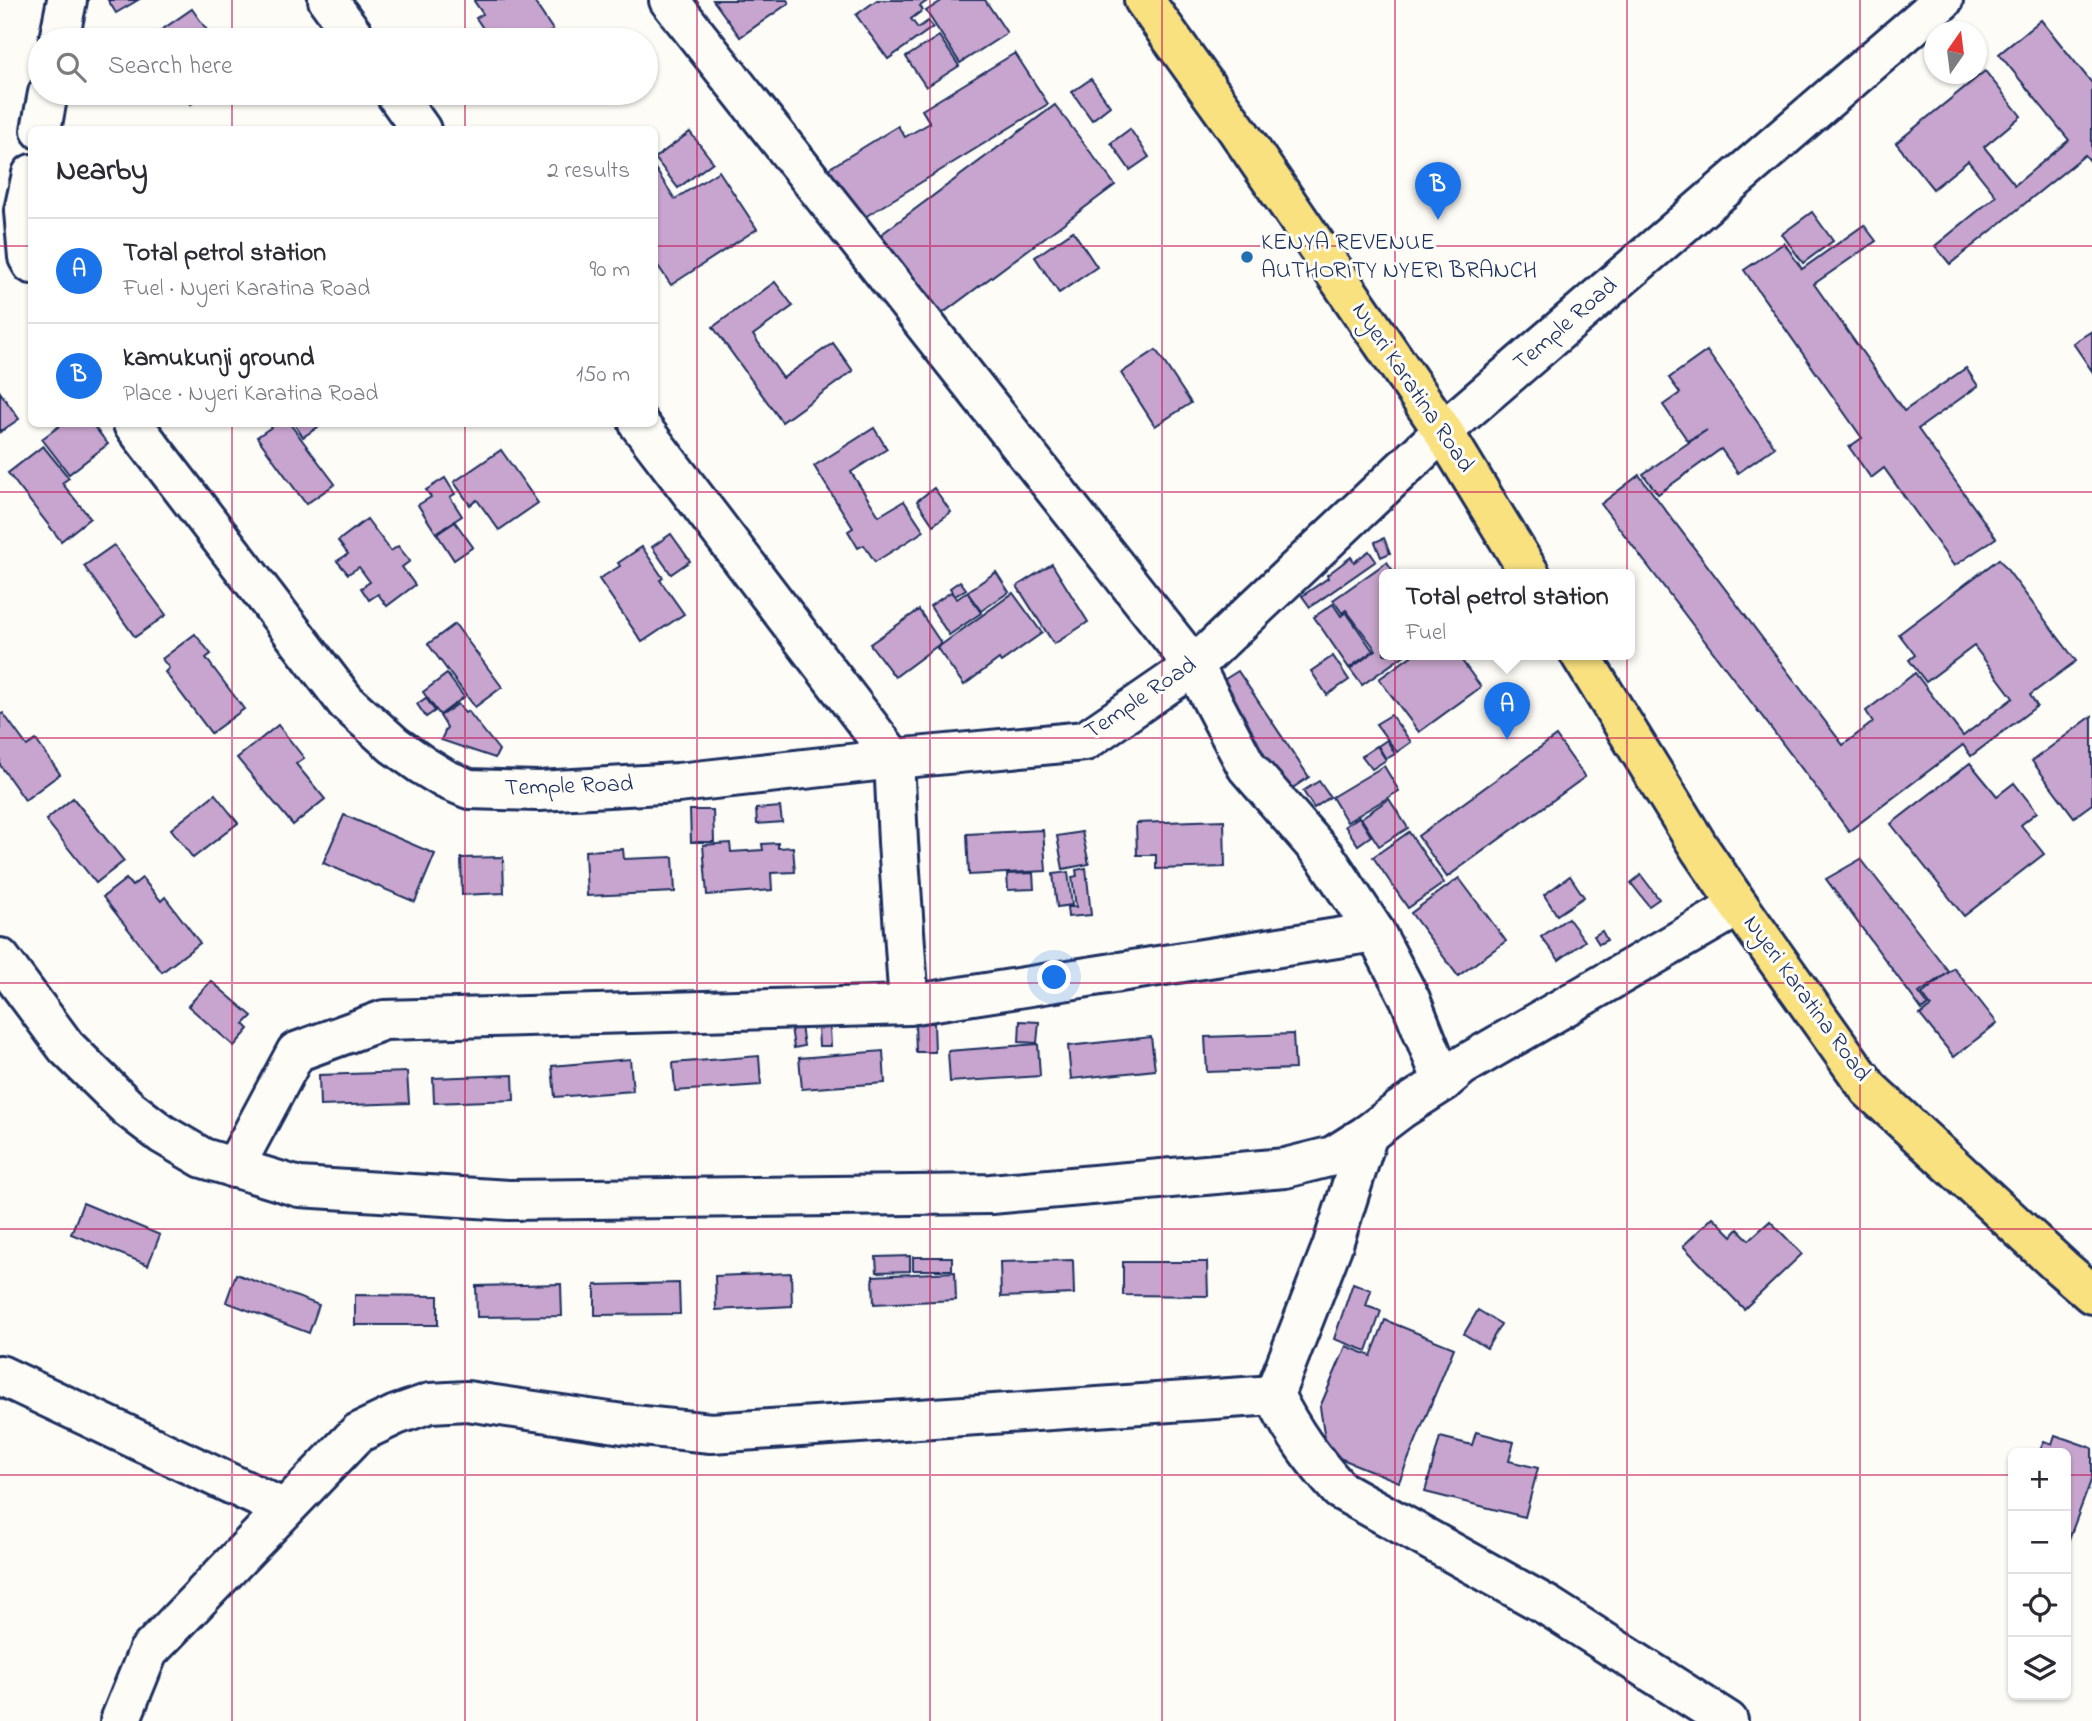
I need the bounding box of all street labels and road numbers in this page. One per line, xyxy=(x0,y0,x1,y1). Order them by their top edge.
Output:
street label: Temple Road xyxy=(1506,269,1626,380)
street label: Nyeri Karatina Road xyxy=(1341,296,1482,481)
street label: Temple Road xyxy=(1078,648,1204,749)
street label: Temple Road xyxy=(504,767,634,807)
street label: Nyeri Karatina Road xyxy=(1733,908,1879,1091)

